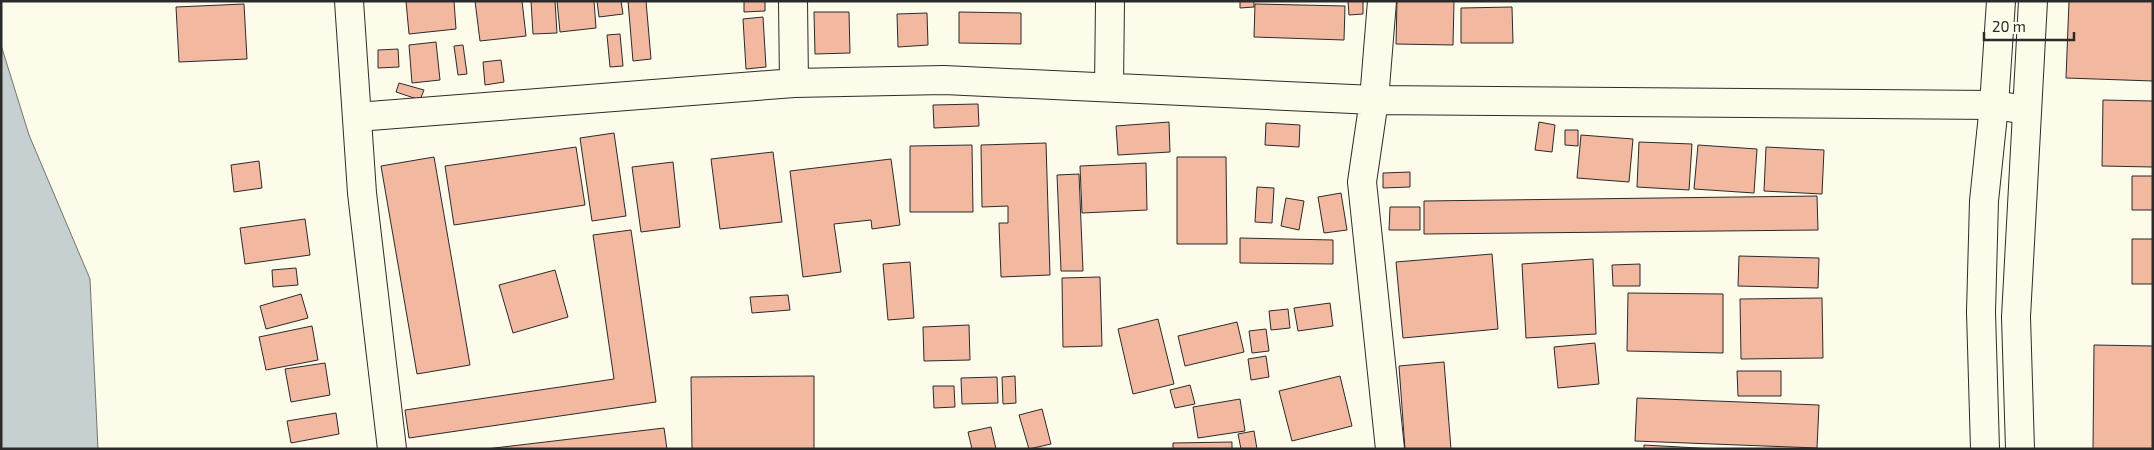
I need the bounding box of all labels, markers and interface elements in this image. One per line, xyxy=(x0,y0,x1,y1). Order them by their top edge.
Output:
scale bar xyxy=(1984,10,2074,42)
text: 20 m xyxy=(1992,17,2026,35)

